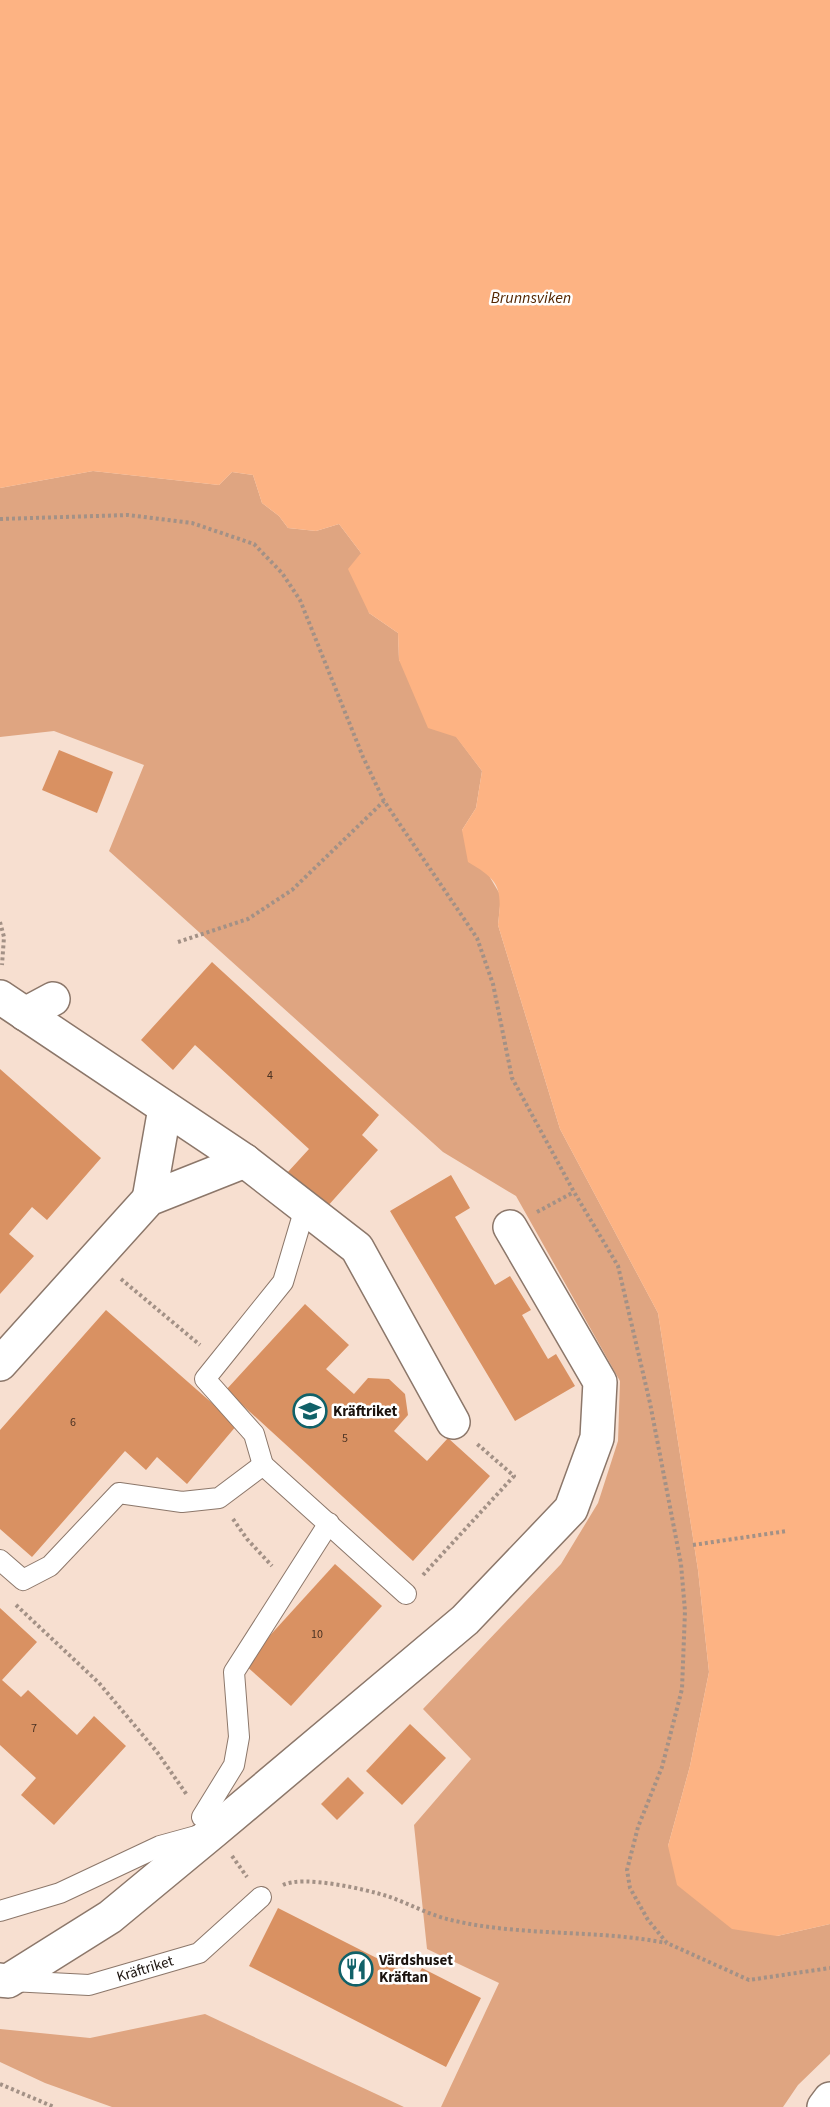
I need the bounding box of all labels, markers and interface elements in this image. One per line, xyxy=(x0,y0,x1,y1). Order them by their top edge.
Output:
water label: Brunnsviken xyxy=(491,287,571,309)
house number: 4 xyxy=(267,1067,273,1084)
school or university icon: Kräftriket xyxy=(292,1393,328,1429)
place label: Kräftriket xyxy=(333,1401,398,1422)
house number: 6 xyxy=(70,1414,76,1431)
house number: 5 xyxy=(342,1430,348,1447)
house number: 10 xyxy=(311,1626,323,1643)
house number: 7 xyxy=(31,1720,37,1737)
street label: Kräftriket xyxy=(114,1950,176,1988)
place label: Värdshuset Kräftan xyxy=(378,1950,453,1988)
restaurant icon: Värdshuset Kräftan xyxy=(338,1951,374,1987)

